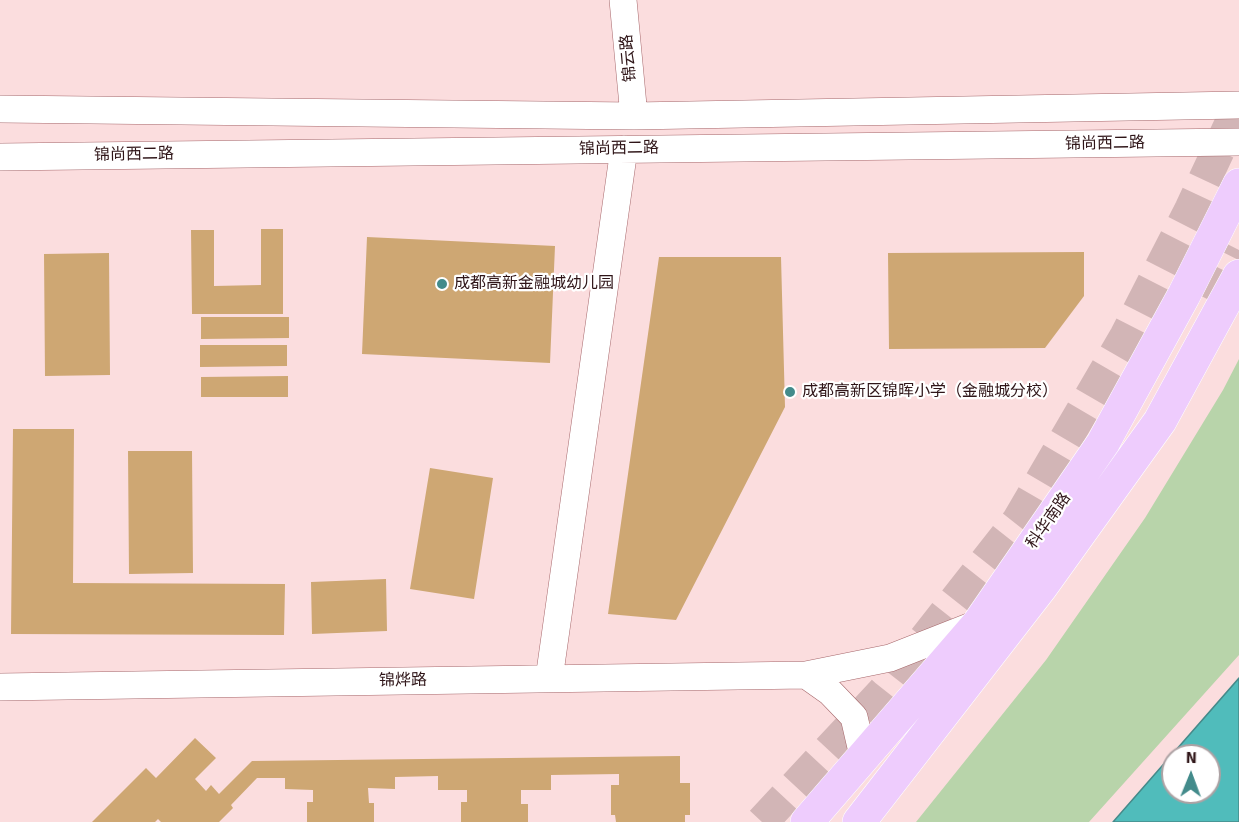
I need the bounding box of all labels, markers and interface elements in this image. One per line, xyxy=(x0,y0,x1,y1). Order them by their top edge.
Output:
street label: 锦云路 xyxy=(617,33,641,83)
street label: 锦尚西二路 xyxy=(1065,134,1145,154)
street label: 锦尚西二路 xyxy=(579,139,659,159)
street label: 锦尚西二路 xyxy=(94,145,174,165)
place label: 成都高新金融城幼儿园 xyxy=(454,274,614,294)
marker: 成都高新金融城幼儿园 xyxy=(435,277,449,291)
place label: 成都高新区锦晖小学（金融城分校） xyxy=(802,382,1058,402)
marker: 成都高新区锦晖小学（金融城分校） xyxy=(783,385,797,399)
street label: 科华南路 xyxy=(1023,489,1075,553)
street label: 锦烨路 xyxy=(379,671,427,691)
north arrow xyxy=(1161,744,1221,804)
text: N xyxy=(1186,748,1197,768)

